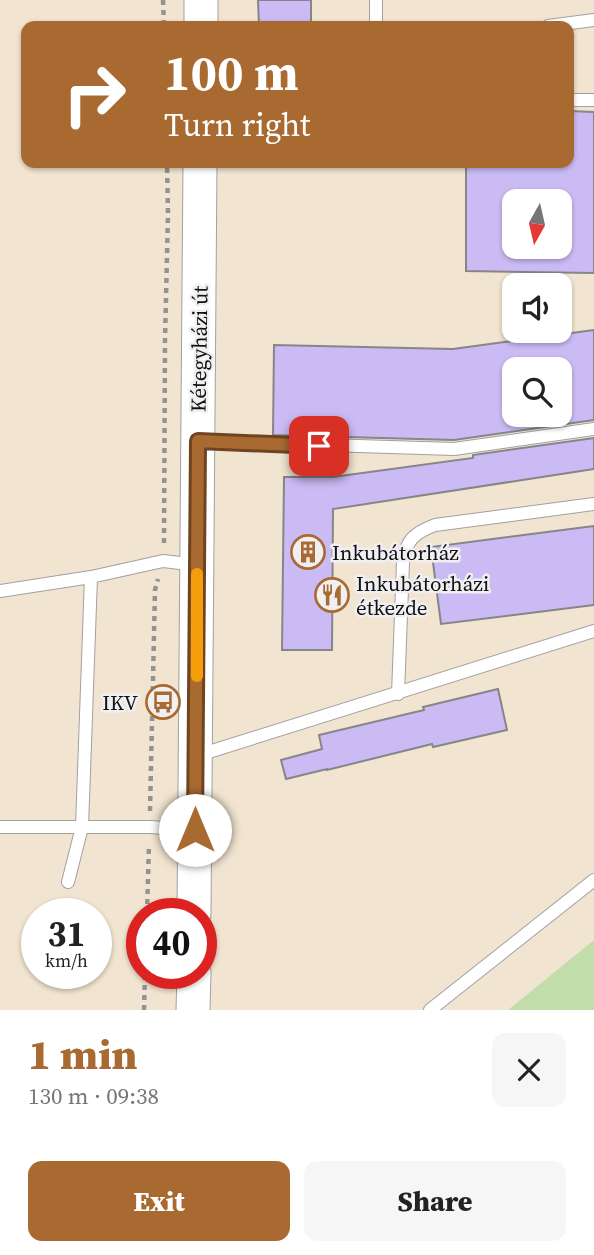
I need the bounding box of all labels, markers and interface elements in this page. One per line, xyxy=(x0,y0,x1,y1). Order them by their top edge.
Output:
text: 100 m xyxy=(164,39,299,106)
icon: right xyxy=(49,49,140,140)
text: Turn right xyxy=(164,103,310,147)
north arrow xyxy=(502,189,572,259)
map controls xyxy=(502,189,572,427)
button: sound xyxy=(502,273,572,343)
street label: Kétegyházi út xyxy=(183,285,215,412)
button: search xyxy=(502,357,572,427)
pin xyxy=(289,416,349,476)
icon: arrive xyxy=(300,427,338,465)
building icon: Inkubátorház xyxy=(289,533,327,571)
place label: Inkubátorház xyxy=(332,538,459,567)
place label: Inkubátorházi étkezde xyxy=(356,569,489,622)
restaurant icon: Inkubátorházi étkezde xyxy=(313,576,351,614)
bus stop icon: IKV xyxy=(144,683,182,721)
place label: IKV xyxy=(102,688,138,717)
position arrow xyxy=(158,793,232,867)
speed limit sign: 40 xyxy=(126,898,217,989)
text: 31 xyxy=(48,910,85,958)
text: km/h xyxy=(45,948,88,973)
text: 1 min xyxy=(28,1025,138,1083)
button: close xyxy=(492,1033,566,1107)
text: 130 m · 09:38 xyxy=(28,1080,159,1112)
button: Exit xyxy=(28,1161,290,1241)
button: Share xyxy=(304,1161,566,1241)

